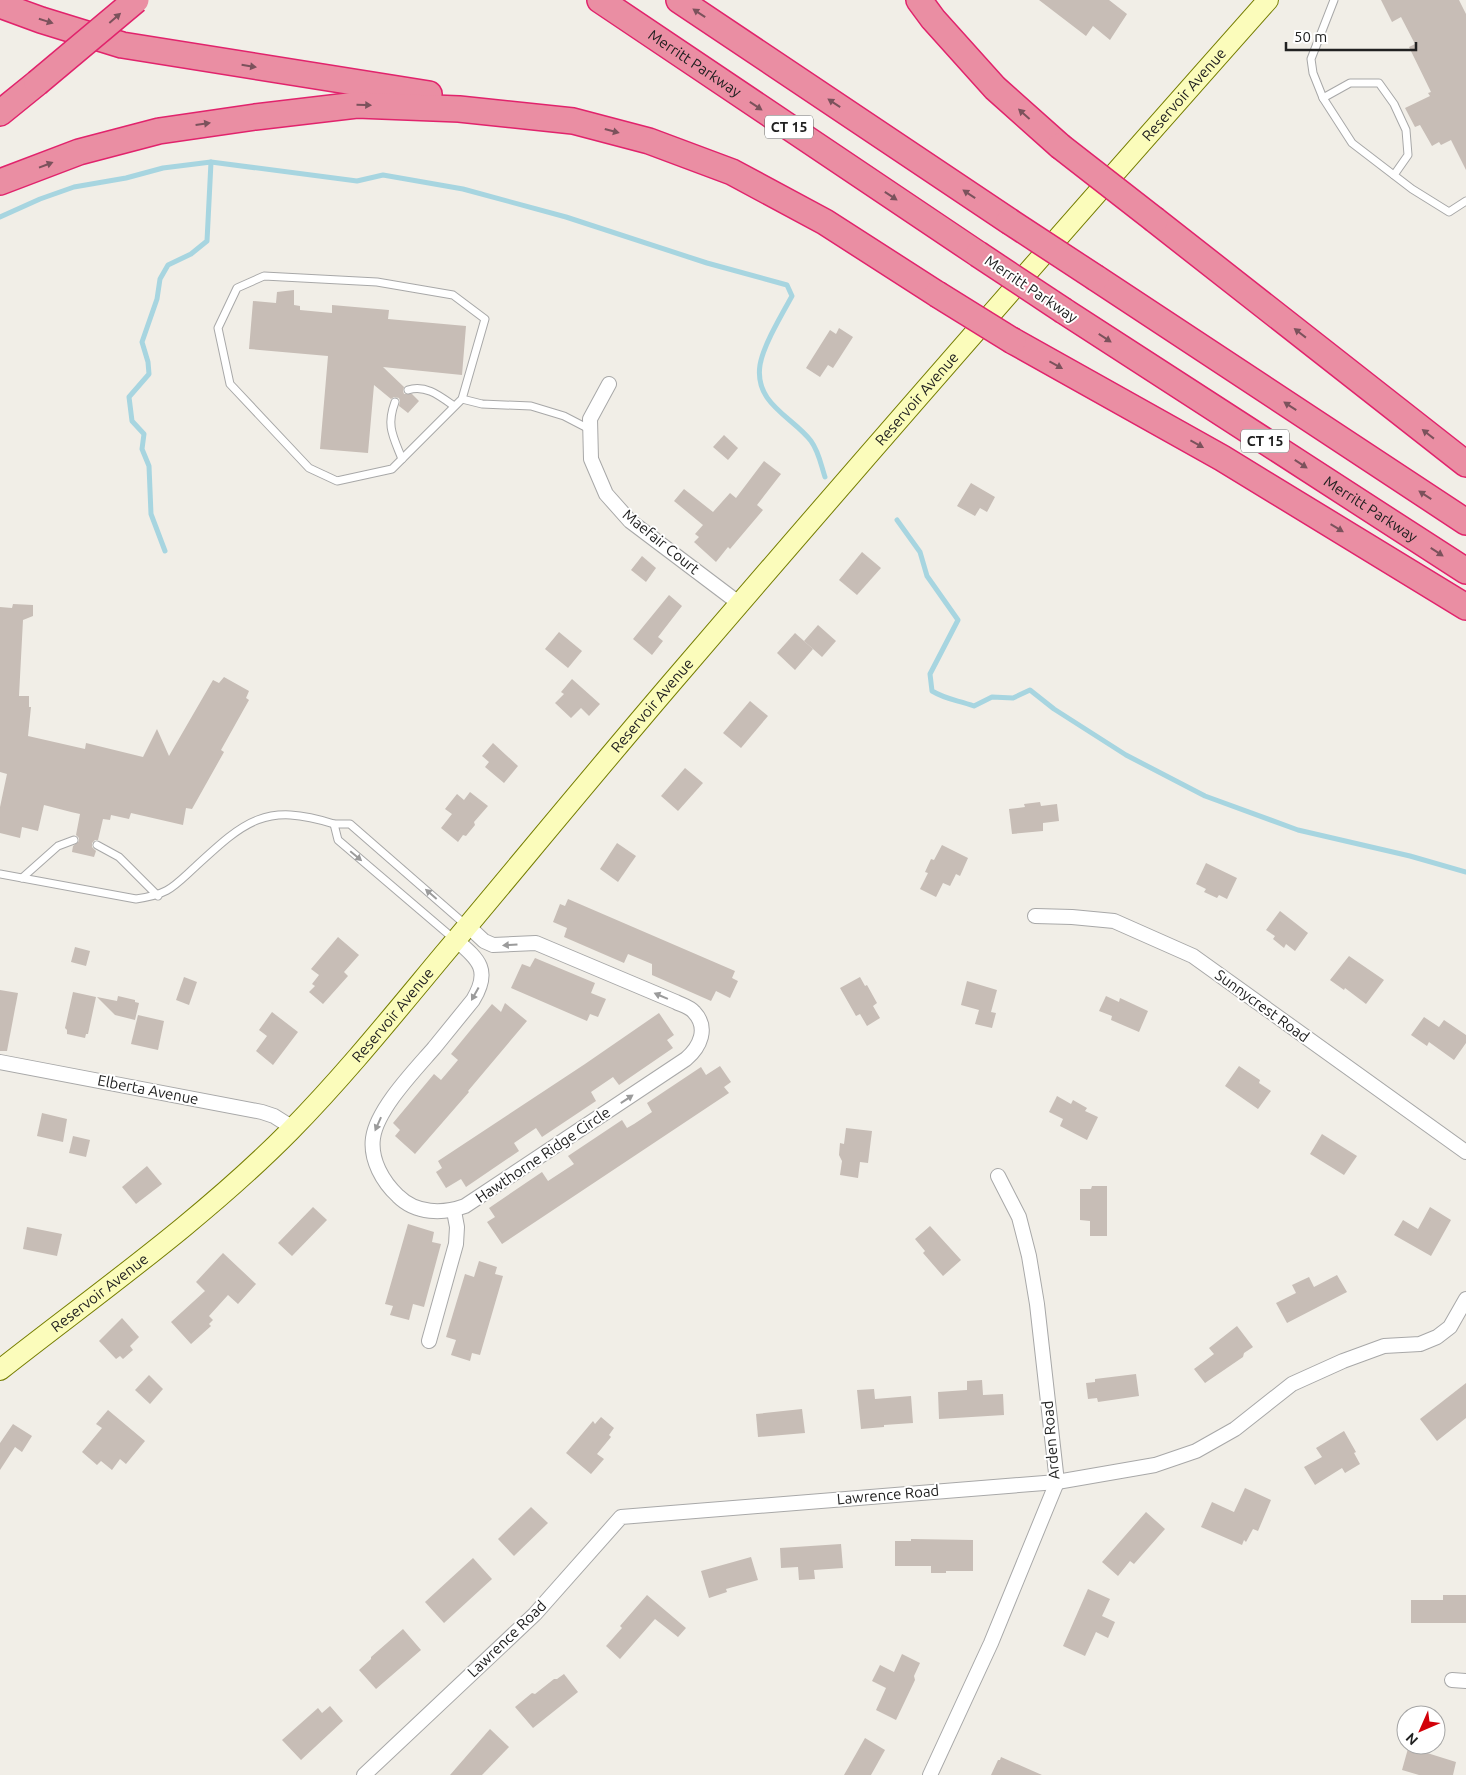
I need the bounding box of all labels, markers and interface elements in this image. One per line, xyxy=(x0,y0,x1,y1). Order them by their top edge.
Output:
one-way arrow xyxy=(692,8,705,18)
one-way arrow xyxy=(108,12,120,24)
one-way arrow xyxy=(38,18,53,26)
scale bar xyxy=(1286,20,1416,52)
street label: Merritt Parkway xyxy=(645,26,744,100)
text: 50 m xyxy=(1294,28,1327,45)
street label: Reservoir Avenue xyxy=(1138,45,1229,144)
one-way arrow xyxy=(242,62,258,70)
one-way arrow xyxy=(827,98,841,108)
one-way arrow xyxy=(356,101,372,109)
one-way arrow xyxy=(750,101,763,110)
one-way arrow xyxy=(1017,108,1030,119)
road number: CT 15 xyxy=(765,115,813,138)
one-way arrow xyxy=(195,120,211,128)
one-way arrow xyxy=(604,128,619,136)
one-way arrow xyxy=(38,160,53,168)
one-way arrow xyxy=(962,189,976,199)
one-way arrow xyxy=(885,191,898,201)
street label: Merritt Parkway xyxy=(982,251,1081,326)
one-way arrow xyxy=(1294,328,1307,339)
one-way arrow xyxy=(1099,333,1112,343)
street label: Reservoir Avenue xyxy=(872,349,962,449)
one-way arrow xyxy=(1049,360,1062,369)
one-way arrow xyxy=(1283,401,1296,410)
one-way arrow xyxy=(1422,428,1435,439)
road number: CT 15 xyxy=(1241,430,1289,452)
one-way arrow xyxy=(1191,440,1204,449)
one-way arrow xyxy=(1294,459,1307,469)
street label: Merritt Parkway xyxy=(1321,472,1421,545)
one-way arrow xyxy=(1419,490,1432,500)
street label: Maefair Court xyxy=(620,506,703,578)
one-way arrow xyxy=(1330,524,1343,533)
one-way arrow xyxy=(1430,547,1444,557)
street label: Reservoir Avenue xyxy=(607,655,697,756)
one-way arrow xyxy=(350,850,362,861)
one-way arrow xyxy=(425,888,437,900)
one-way arrow xyxy=(501,942,517,950)
street label: Reservoir Avenue xyxy=(348,964,437,1066)
street label: Sunnycrest Road xyxy=(1212,966,1313,1045)
one-way arrow xyxy=(471,988,480,1001)
one-way arrow xyxy=(654,991,669,999)
street label: Elberta Avenue xyxy=(96,1071,200,1108)
one-way arrow xyxy=(620,1094,633,1104)
street label: Hawthorne Ridge Circle xyxy=(472,1103,613,1206)
one-way arrow xyxy=(374,1117,382,1131)
street label: Reservoir Avenue xyxy=(48,1250,151,1335)
street label: Arden Road xyxy=(1039,1400,1062,1480)
street label: Lawrence Road xyxy=(836,1482,940,1507)
street label: Lawrence Road xyxy=(464,1597,550,1680)
north arrow xyxy=(1396,1705,1446,1755)
text: N xyxy=(1402,1730,1421,1749)

